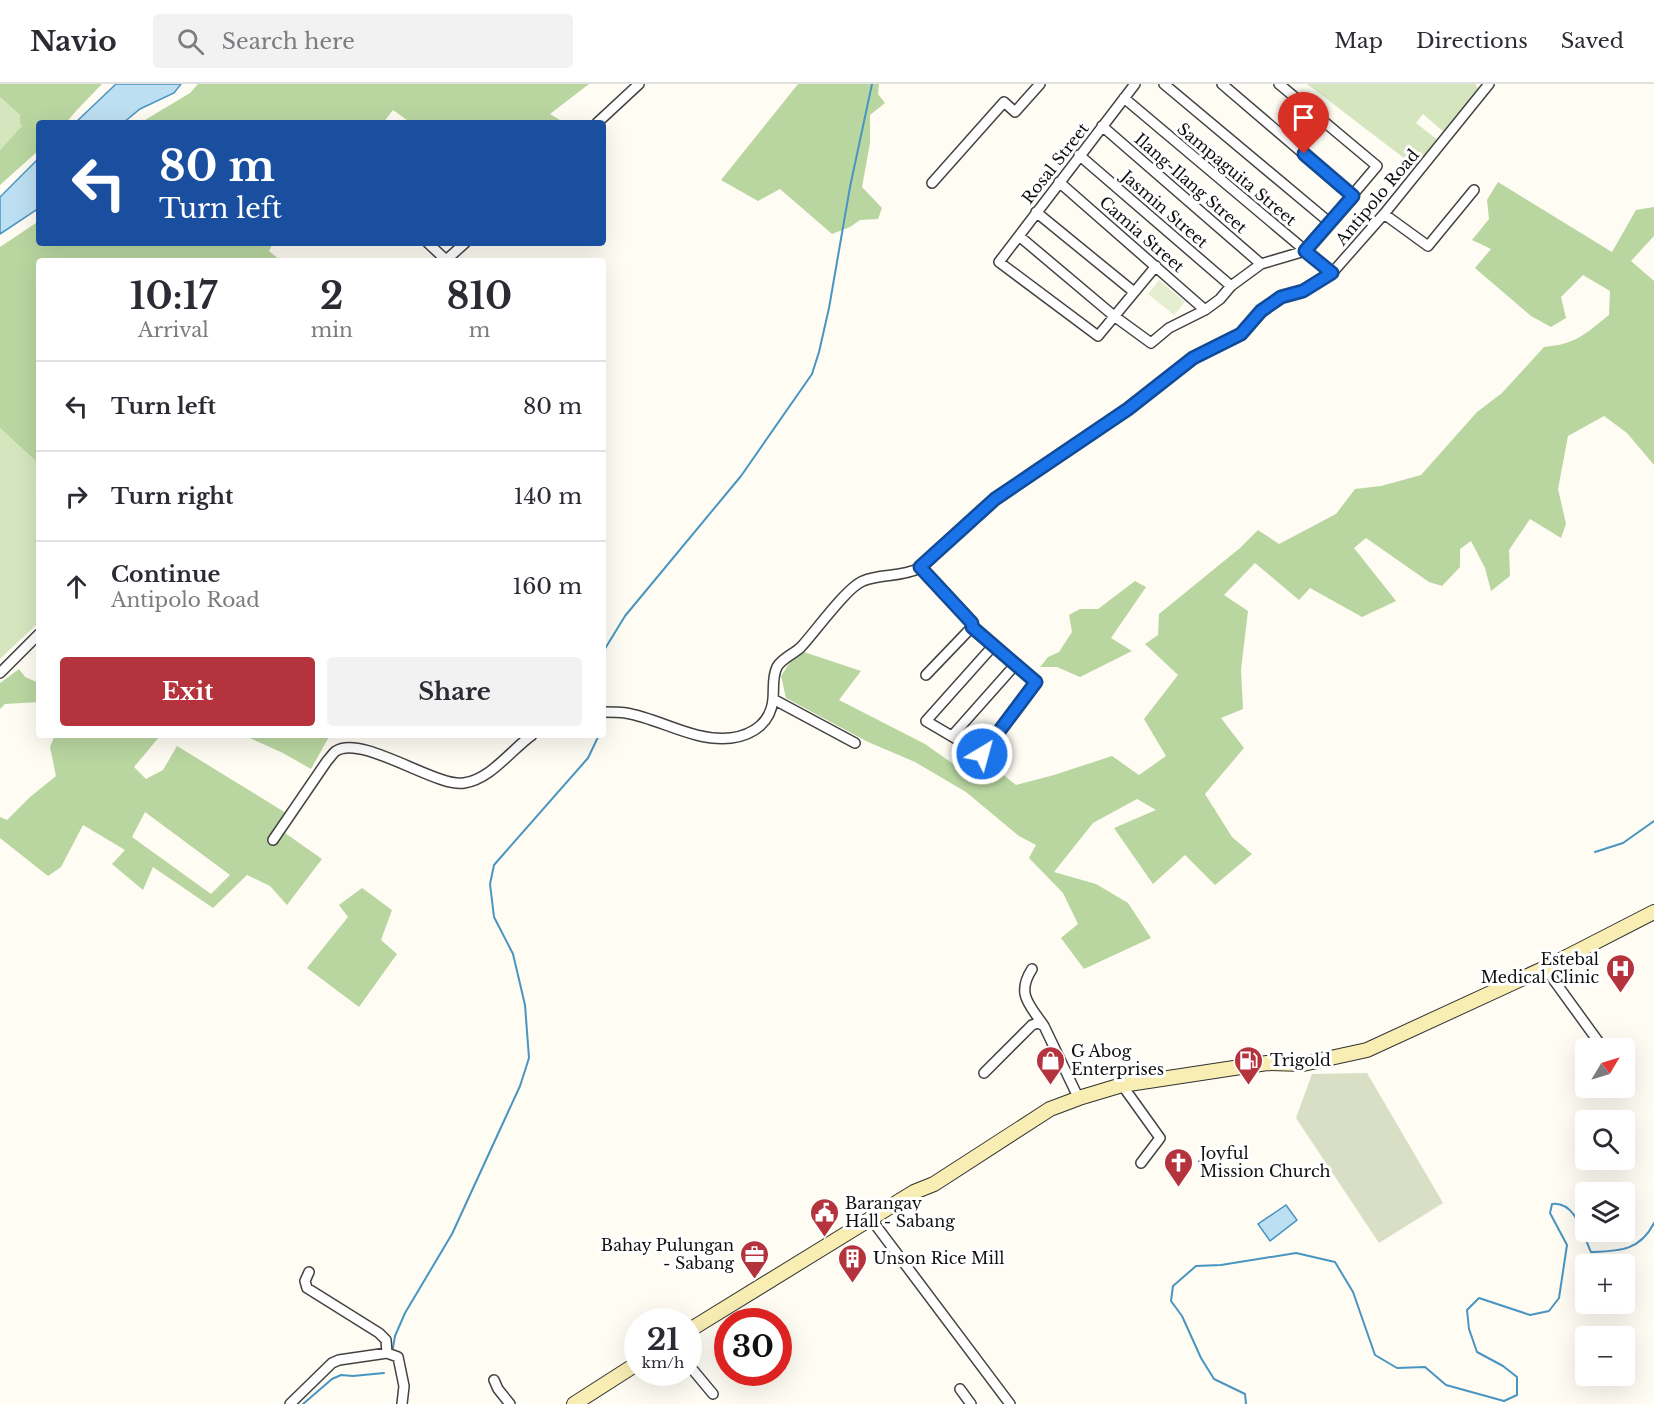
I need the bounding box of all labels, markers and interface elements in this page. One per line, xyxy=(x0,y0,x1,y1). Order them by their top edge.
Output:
search box xyxy=(153,14,573,68)
text: Navio xyxy=(30,24,117,59)
icon: search xyxy=(174,25,207,58)
text: Search here xyxy=(222,28,355,55)
text: Map xyxy=(1334,28,1383,54)
text: Directions xyxy=(1416,28,1528,54)
text: Saved xyxy=(1561,28,1624,54)
pin xyxy=(1278,92,1329,154)
icon: arrive xyxy=(1287,101,1320,134)
street label: Sampaguita Street xyxy=(1173,118,1301,230)
street label: Rosal Street xyxy=(1017,119,1093,207)
street label: Ilang-Ilang Street xyxy=(1131,129,1251,237)
text: 80 m xyxy=(159,140,275,192)
icon: left xyxy=(60,144,138,222)
street label: Antipolo Road xyxy=(1330,145,1423,250)
street label: Jasmin Street xyxy=(1116,165,1212,252)
text: Turn left xyxy=(159,192,282,225)
street label: Camia Street xyxy=(1096,192,1188,276)
text: 10:17 xyxy=(130,274,217,319)
text: 2 xyxy=(320,274,344,319)
text: 810 xyxy=(447,274,512,319)
text: Arrival xyxy=(138,318,209,342)
text: min xyxy=(311,318,353,342)
text: m xyxy=(469,318,490,342)
icon: left xyxy=(60,390,93,423)
text: Turn left xyxy=(111,393,216,420)
text: 80 m xyxy=(523,393,582,420)
icon: right xyxy=(60,480,93,513)
text: Turn right xyxy=(111,483,233,510)
text: 140 m xyxy=(514,483,582,510)
text: Continue xyxy=(111,561,220,588)
icon: ahead xyxy=(60,570,93,603)
text: 160 m xyxy=(512,573,582,600)
text: Antipolo Road xyxy=(111,588,260,612)
button: Exit xyxy=(60,657,315,726)
button: Share xyxy=(327,657,582,726)
position arrow xyxy=(950,722,1014,786)
place label: Estebal Medical Clinic xyxy=(1481,949,1599,987)
hospital icon: Estebal Medical Clinic xyxy=(1604,952,1636,994)
north arrow xyxy=(1575,1038,1635,1098)
map controls xyxy=(1575,1038,1635,1386)
place label: G Abog Enterprises xyxy=(1071,1041,1164,1079)
shop icon: G Abog Enterprises xyxy=(1034,1044,1066,1086)
fuel station icon: Trigold xyxy=(1233,1044,1265,1086)
place label: Trigold xyxy=(1270,1050,1331,1070)
button: search xyxy=(1575,1110,1635,1170)
place label: Joyful Mission Church xyxy=(1198,1143,1331,1181)
church icon: Joyful Mission Church xyxy=(1163,1146,1195,1188)
button: layers xyxy=(1575,1182,1635,1242)
place label: Barangay Hall - Sabang xyxy=(845,1193,955,1231)
public building icon: Barangay Hall - Sabang xyxy=(808,1196,840,1238)
place label: Bahay Pulungan - Sabang xyxy=(601,1235,734,1273)
office icon: Bahay Pulungan - Sabang xyxy=(739,1238,771,1280)
building icon: Unson Rice Mill xyxy=(836,1242,868,1284)
place label: Unson Rice Mill xyxy=(873,1248,1004,1268)
button: + xyxy=(1575,1254,1635,1314)
speed limit sign: 30 xyxy=(714,1308,792,1386)
text: 21 xyxy=(647,1321,679,1358)
button: − xyxy=(1575,1326,1635,1386)
text: km/h xyxy=(642,1353,684,1372)

